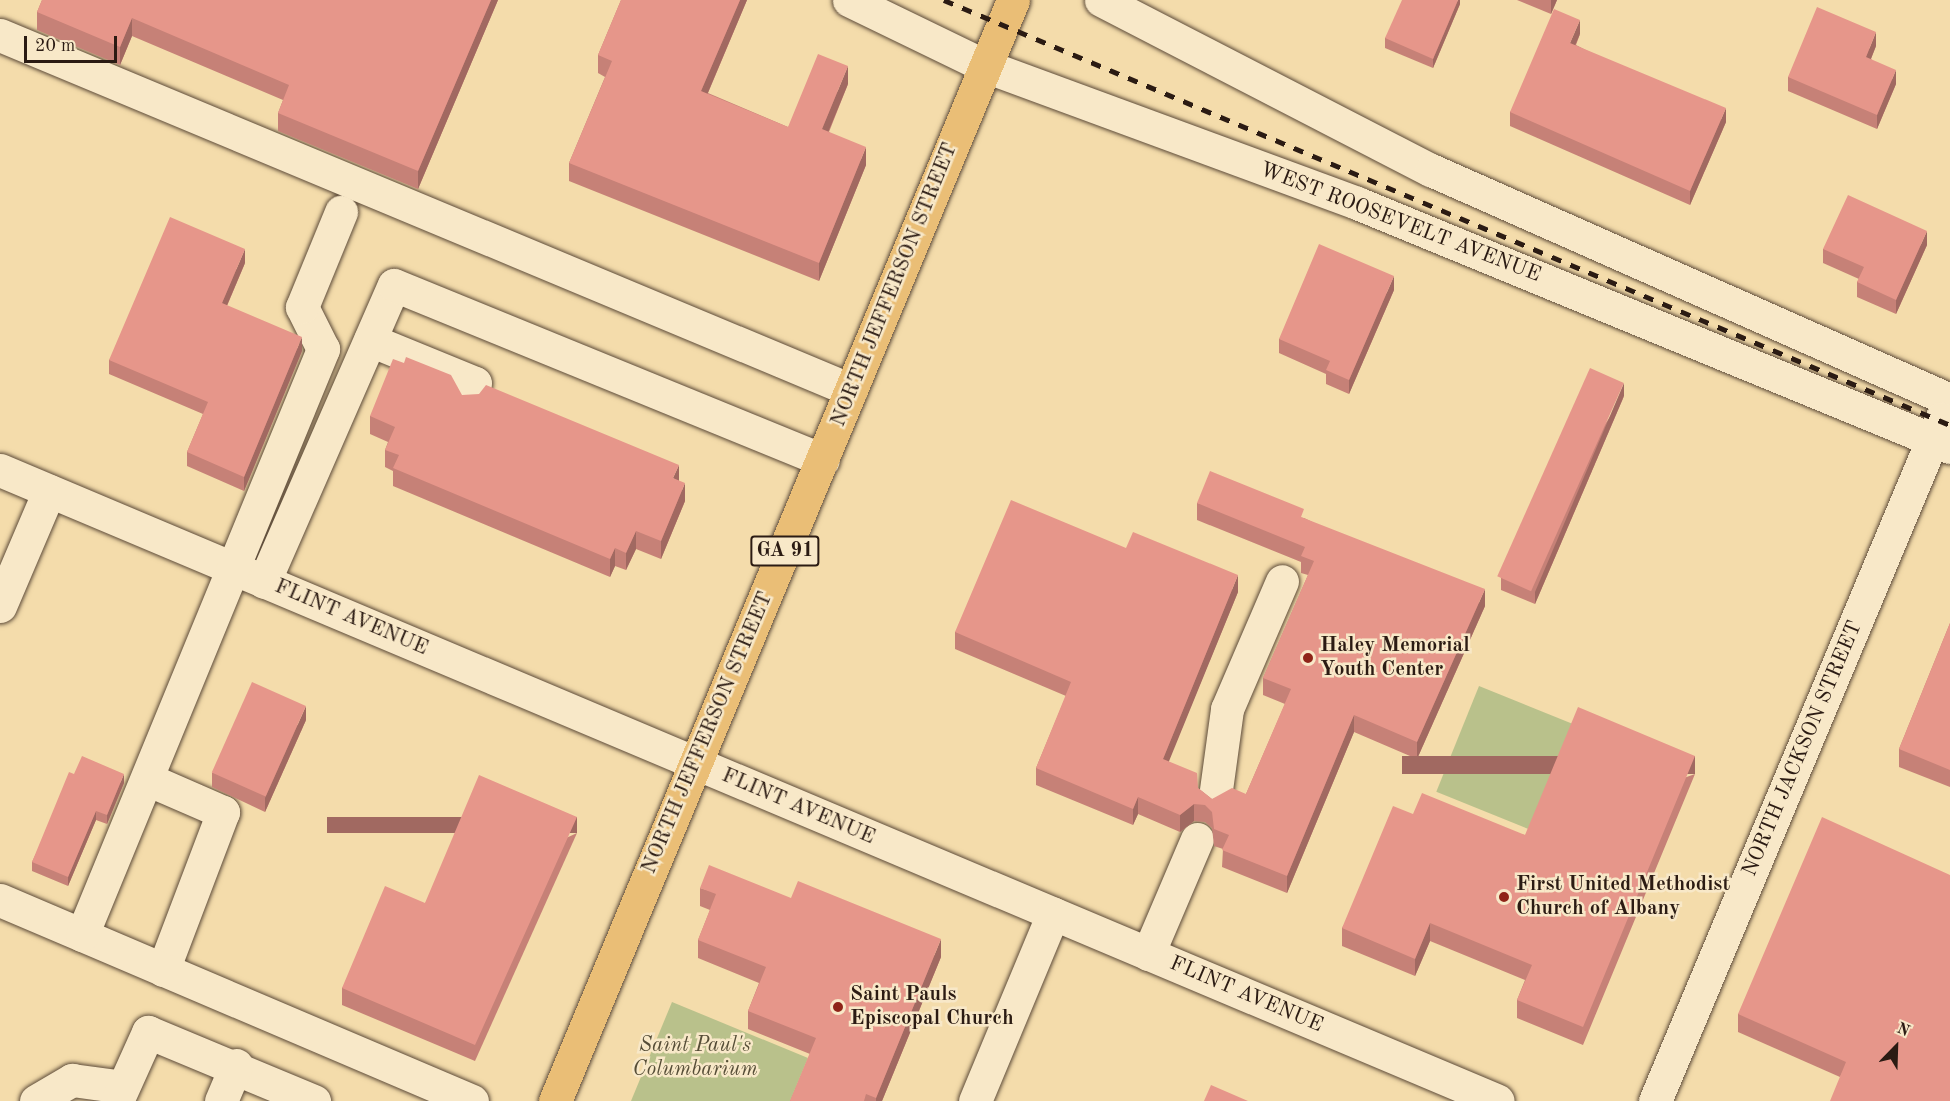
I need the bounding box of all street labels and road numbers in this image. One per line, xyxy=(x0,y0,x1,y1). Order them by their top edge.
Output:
street label: NORTH JEFFERSON STREET xyxy=(826,139,964,431)
street label: WEST ROOSEVELT AVENUE xyxy=(1256,158,1544,288)
road number: GA 91 xyxy=(749,534,821,568)
street label: FLINT AVENUE xyxy=(271,574,431,662)
street label: NORTH JEFFERSON STREET xyxy=(637,588,779,878)
street label: NORTH JACKSON STREET xyxy=(1738,617,1868,881)
street label: FLINT AVENUE xyxy=(718,763,878,851)
street label: FLINT AVENUE xyxy=(1166,951,1326,1039)

